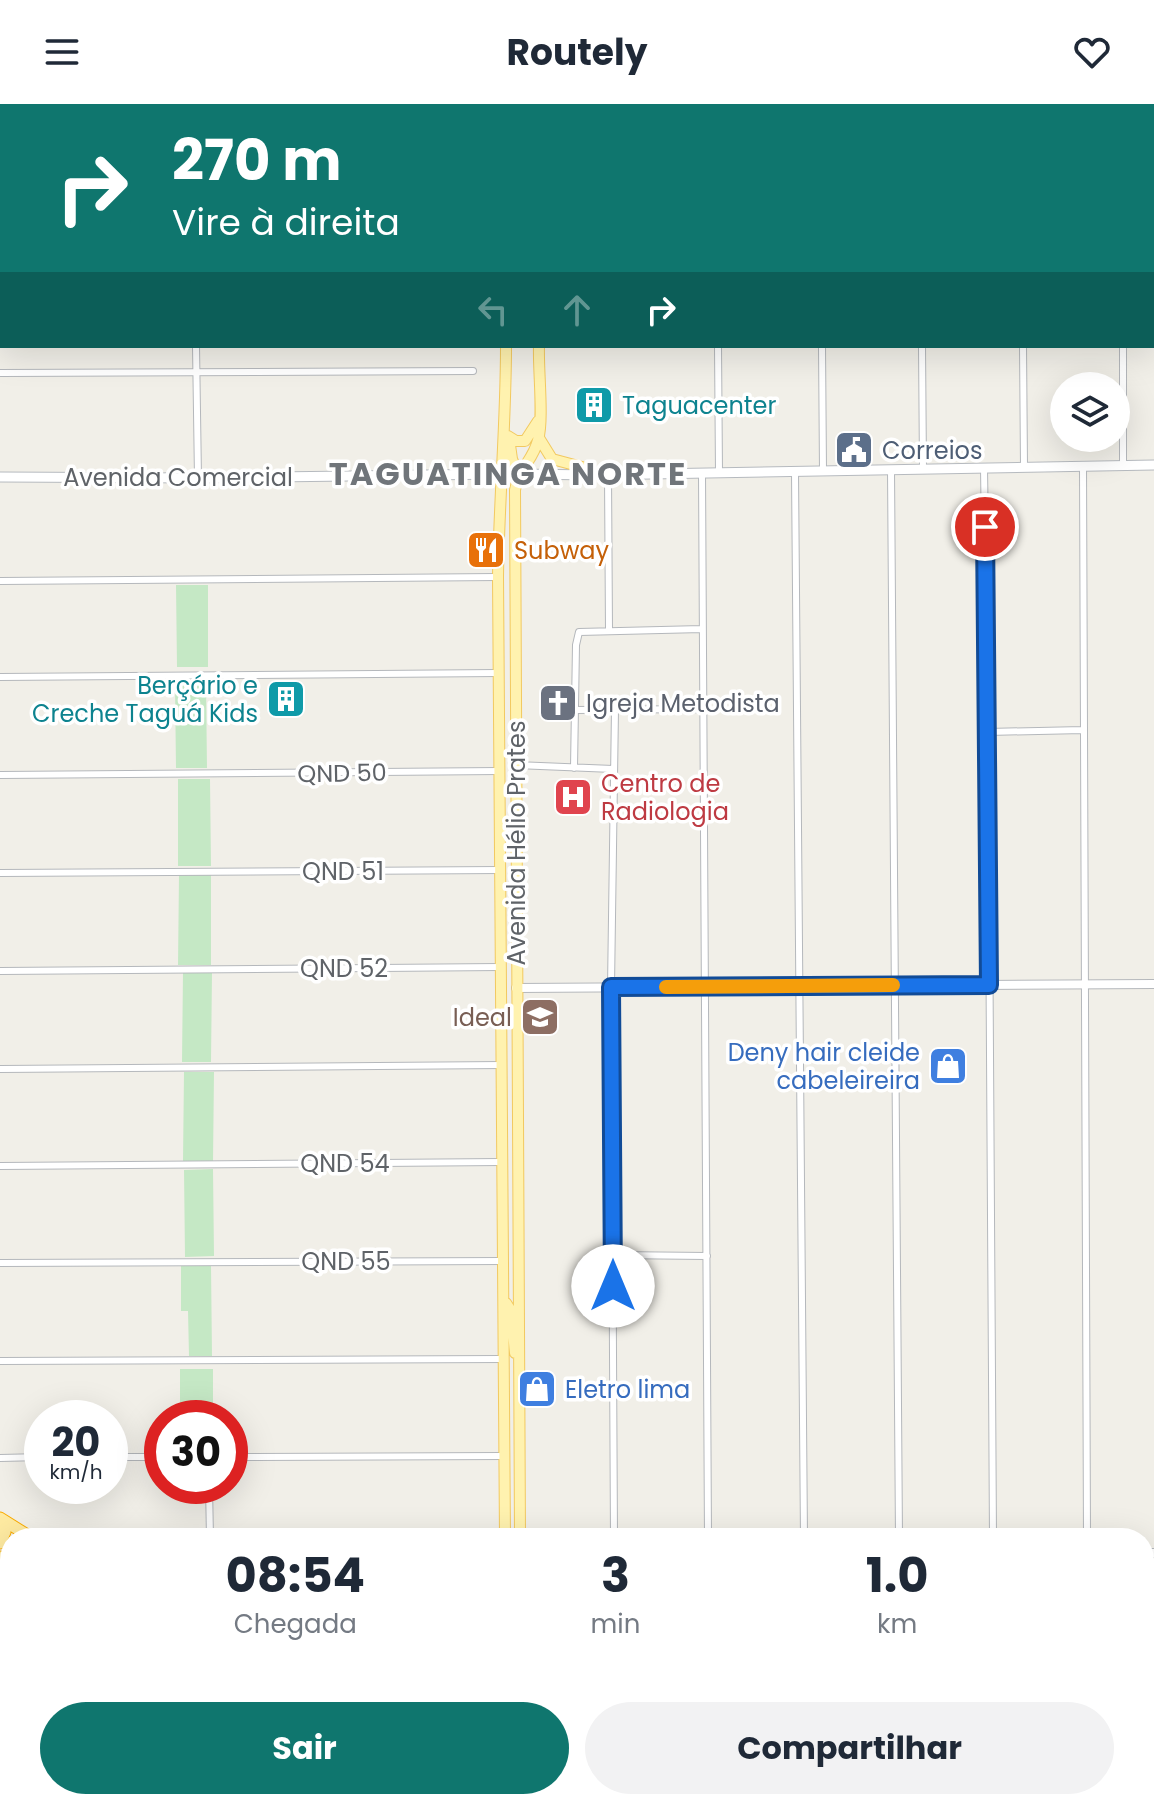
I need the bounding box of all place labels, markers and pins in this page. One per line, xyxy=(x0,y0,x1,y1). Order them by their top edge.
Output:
building icon: Taguacenter xyxy=(573,384,615,426)
place label: Taguacenter xyxy=(622,389,776,422)
public building icon: Correios xyxy=(833,429,875,471)
place label: Correios xyxy=(882,434,982,467)
pin xyxy=(951,493,1019,561)
restaurant icon: Subway xyxy=(465,529,507,571)
place label: Subway xyxy=(514,534,610,567)
place label: Berçário e Creche Taguá Kids xyxy=(32,669,258,730)
building icon: Berçário e Creche Taguá Kids xyxy=(265,678,307,720)
church icon: Igreja Metodista xyxy=(537,682,579,724)
place label: Igreja Metodista xyxy=(586,687,780,720)
place label: Centro de Radiologia xyxy=(601,767,729,828)
hospital icon: Centro de Radiologia xyxy=(552,776,594,818)
school or university icon: Ideal xyxy=(519,996,561,1038)
place label: Ideal xyxy=(453,1001,512,1034)
place label: Deny hair cleide cabeleireira xyxy=(728,1036,920,1097)
shop icon: Deny hair cleide cabeleireira xyxy=(927,1045,969,1087)
shop icon: Eletro lima xyxy=(516,1368,558,1410)
place label: Eletro lima xyxy=(565,1373,690,1406)

